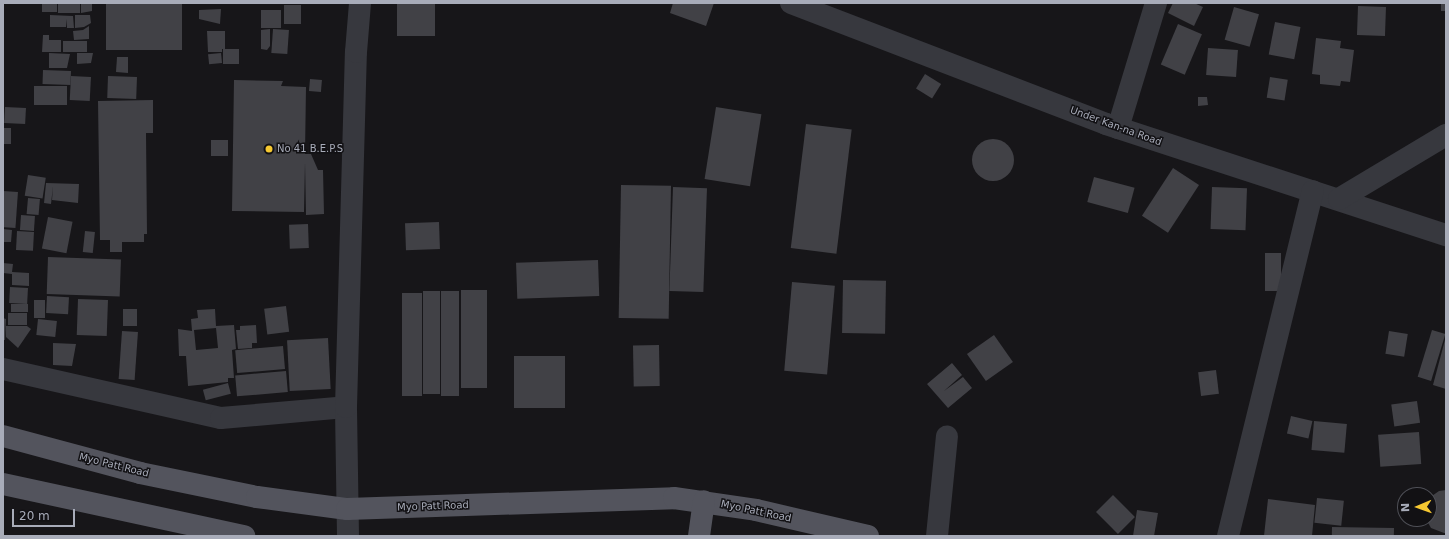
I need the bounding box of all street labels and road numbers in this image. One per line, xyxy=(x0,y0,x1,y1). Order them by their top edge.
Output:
street label: Under Kan-na Road xyxy=(1069,104,1163,148)
street label: Myo Patt Road xyxy=(78,451,150,479)
street label: Myo Patt Road xyxy=(720,498,792,524)
street label: Myo Patt Road xyxy=(397,499,469,513)

